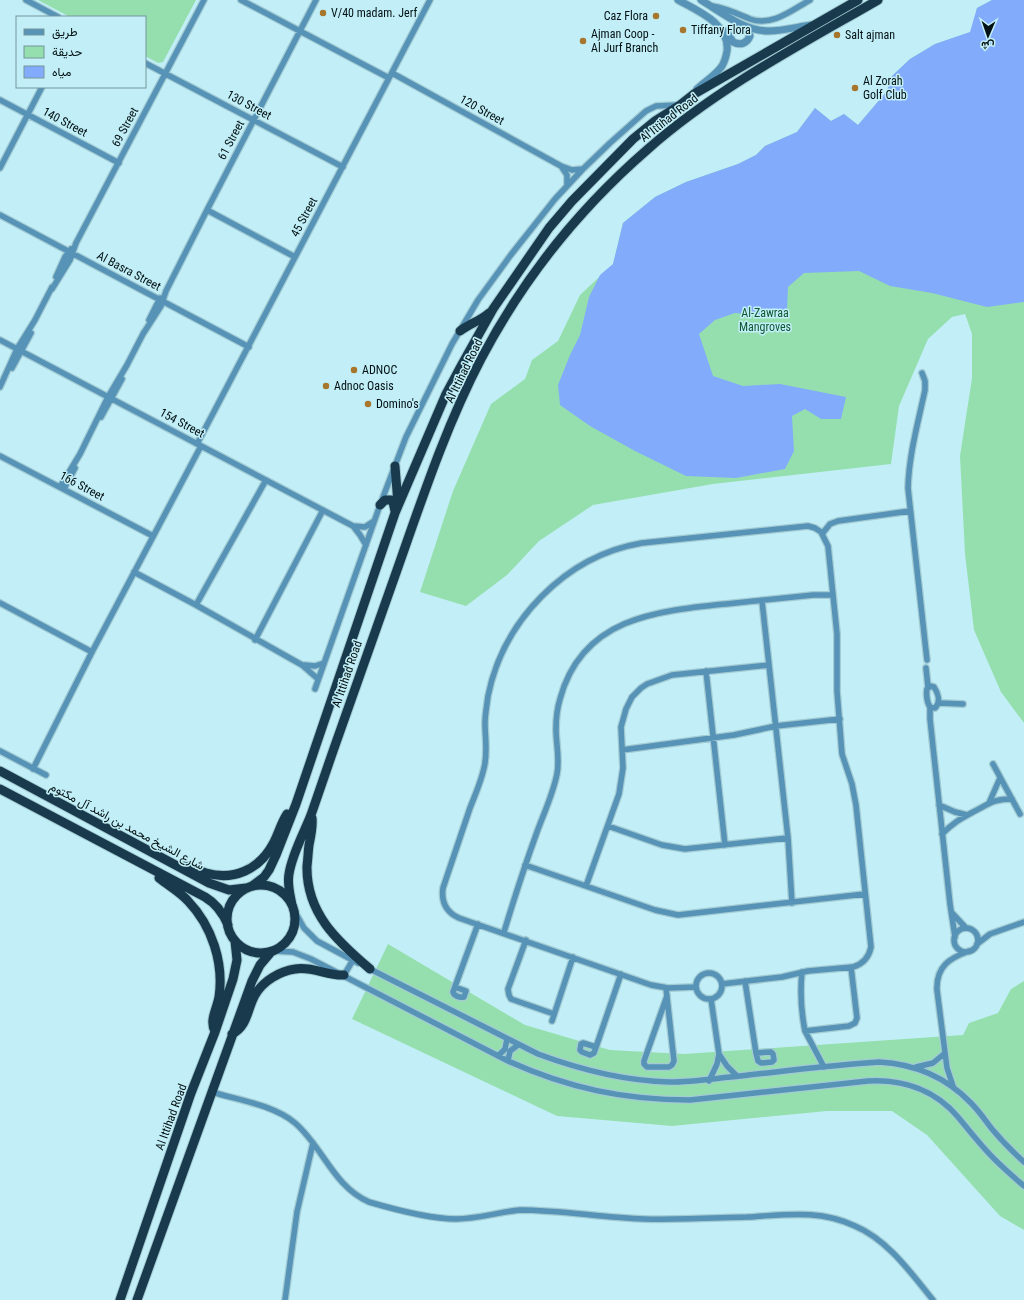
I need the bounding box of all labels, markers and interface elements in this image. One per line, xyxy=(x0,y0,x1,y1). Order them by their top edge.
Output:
place label: V/40 madam. Jerf xyxy=(331,6,417,20)
marker: V/40 madam. Jerf xyxy=(318,8,328,18)
place label: Caz Flora xyxy=(604,9,648,23)
marker: Caz Flora xyxy=(651,11,661,21)
legend xyxy=(16,16,146,88)
north arrow xyxy=(968,16,1008,56)
place label: Tiffany Flora xyxy=(691,23,751,37)
text: طريق xyxy=(52,25,78,40)
marker: Tiffany Flora xyxy=(678,25,688,35)
place label: Ajman Coop - Al Jurf Branch xyxy=(591,27,658,55)
place label: Salt ajman xyxy=(845,28,895,42)
marker: Salt ajman xyxy=(832,30,842,40)
marker: Ajman Coop - Al Jurf Branch xyxy=(578,36,588,46)
text: ش xyxy=(981,39,995,52)
text: حديقة xyxy=(52,45,82,59)
text: مياه xyxy=(52,65,71,79)
place label: Al Zorah Golf Club xyxy=(863,74,907,102)
marker: Al Zorah Golf Club xyxy=(850,83,860,93)
street label: 130 Street xyxy=(224,87,274,123)
street label: Al Ittihad Road xyxy=(637,91,701,145)
street label: 120 Street xyxy=(457,92,507,128)
street label: 140 Street xyxy=(40,104,90,140)
street label: 69 Street xyxy=(109,104,141,149)
street label: 61 Street xyxy=(215,117,247,162)
street label: 45 Street xyxy=(288,194,320,239)
street label: Al Basra Street xyxy=(95,248,164,294)
park label: Al-Zawraa Mangroves xyxy=(739,306,791,334)
street label: Al Ittihad Road xyxy=(442,337,486,405)
place label: ADNOC xyxy=(362,363,397,377)
marker: ADNOC xyxy=(349,365,359,375)
place label: Adnoc Oasis xyxy=(334,379,394,393)
marker: Adnoc Oasis xyxy=(321,381,331,391)
place label: Domino's xyxy=(376,397,419,411)
marker: Domino's xyxy=(363,399,373,409)
street label: 154 Street xyxy=(157,405,207,441)
street label: 166 Street xyxy=(57,468,107,504)
street label: Al Ittihad Road xyxy=(329,639,365,709)
street label: شارع الشيخ محمد بن راشد آل مكتوم xyxy=(46,779,207,875)
street label: Al Ittihad Road xyxy=(153,1082,189,1152)

